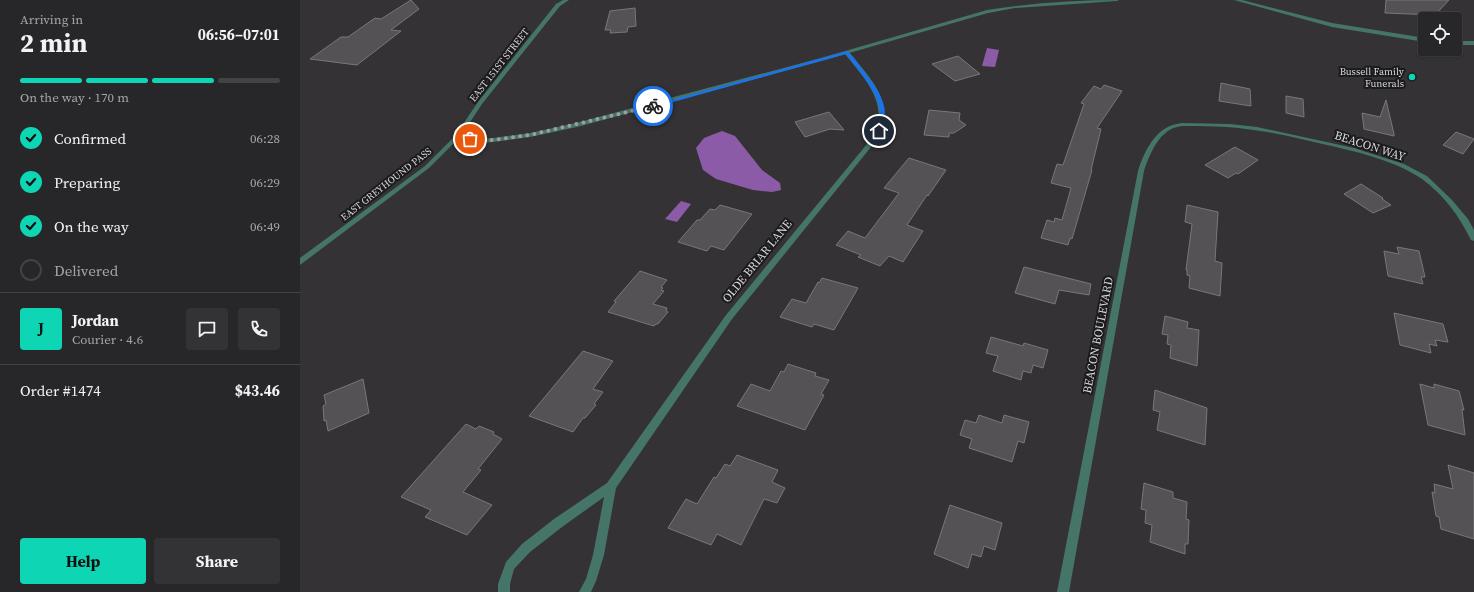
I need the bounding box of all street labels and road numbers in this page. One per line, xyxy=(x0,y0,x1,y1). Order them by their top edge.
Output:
street label: EAST 151ST STREET xyxy=(466,26,532,104)
street label: BEACON WAY xyxy=(1332,127,1408,165)
street label: EAST GREYHOUND PASS xyxy=(338,144,434,224)
street label: OLDE BRIAR LANE xyxy=(719,216,795,306)
street label: BEACON BOULEVARD xyxy=(1079,275,1117,395)

